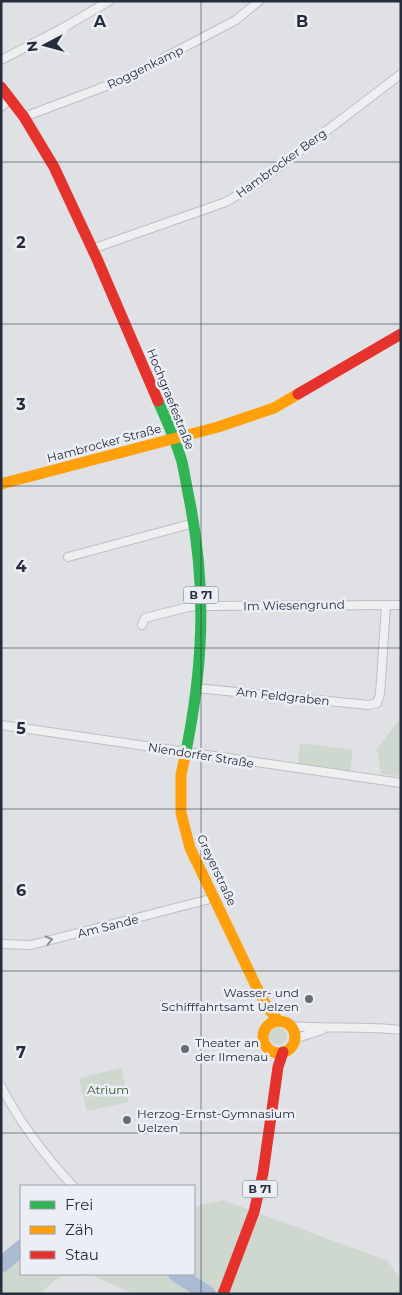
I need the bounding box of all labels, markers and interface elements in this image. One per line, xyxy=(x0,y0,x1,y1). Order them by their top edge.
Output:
text: A xyxy=(93,12,107,31)
text: B xyxy=(296,12,308,31)
north arrow xyxy=(20,20,70,70)
text: N xyxy=(23,40,42,53)
street label: Roggenkamp xyxy=(104,42,186,92)
street label: Hambrocker Berg xyxy=(233,125,329,201)
text: 2 xyxy=(16,233,26,252)
street label: Hochgraefestraße xyxy=(144,346,198,452)
text: 3 xyxy=(15,395,26,414)
street label: Hambrocker Straße xyxy=(45,421,163,465)
text: 4 xyxy=(15,557,27,576)
road number: B 71 xyxy=(184,586,218,604)
street label: Im Wiesengrund xyxy=(243,597,345,613)
street label: Am Feldgraben xyxy=(236,684,330,708)
text: 5 xyxy=(16,719,26,738)
street label: Niendorfer Straße xyxy=(147,739,255,771)
street label: Greyerstraße xyxy=(194,832,240,908)
text: 6 xyxy=(16,881,26,900)
street label: Am Sande xyxy=(76,911,140,941)
one-way arrow xyxy=(45,935,54,946)
place label: Wasser- und Schifffahrtsamt Uelzen xyxy=(161,985,299,1014)
marker: Wasser- und Schifffahrtsamt Uelzen xyxy=(303,993,315,1005)
place label: Theater an der Ilmenau xyxy=(195,1035,268,1064)
text: 7 xyxy=(16,1043,26,1062)
marker: Theater an der Ilmenau xyxy=(179,1043,191,1055)
park label: Atrium xyxy=(87,1082,129,1097)
place label: Herzog-Ernst-Gymnasium Uelzen xyxy=(137,1106,295,1135)
marker: Herzog-Ernst-Gymnasium Uelzen xyxy=(121,1114,133,1126)
road number: B 71 xyxy=(242,1180,278,1198)
legend xyxy=(20,1185,195,1275)
text: Frei xyxy=(65,1195,93,1214)
text: Zäh xyxy=(65,1220,94,1239)
text: Stau xyxy=(65,1245,99,1264)

